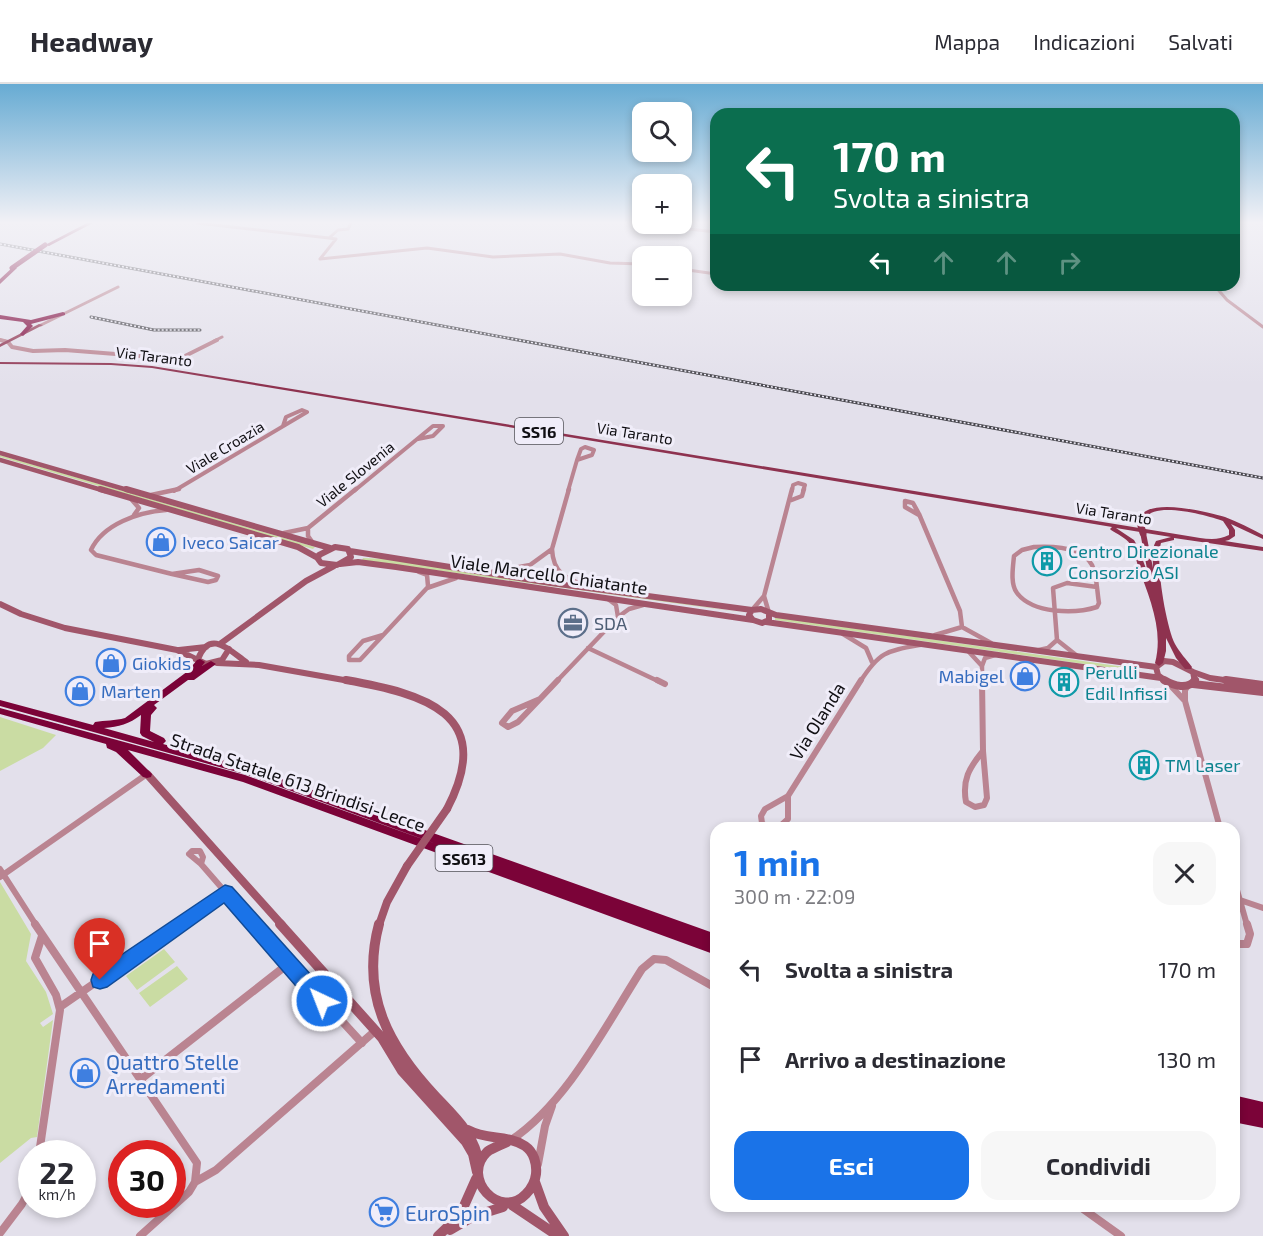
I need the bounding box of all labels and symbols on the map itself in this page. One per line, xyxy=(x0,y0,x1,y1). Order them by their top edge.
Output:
street label: Via Taranto xyxy=(115,342,193,370)
street label: Viale Croazia xyxy=(183,417,267,477)
road number: SS16 xyxy=(515,418,563,444)
street label: Via Taranto xyxy=(596,418,674,448)
street label: Viale Slovenia xyxy=(312,437,398,511)
street label: Via Taranto xyxy=(1075,498,1153,528)
shop icon: Iveco Saicar xyxy=(145,526,177,558)
place label: Iveco Saicar xyxy=(182,531,279,553)
place label: Centro Direzionale Consorzio ASI xyxy=(1068,540,1219,583)
building icon: Centro Direzionale Consorzio ASI xyxy=(1031,545,1063,577)
street label: Viale Marcello Chiatante xyxy=(449,549,649,599)
office icon: SDA xyxy=(557,607,589,639)
place label: SDA xyxy=(594,612,628,634)
shop icon: Giokids xyxy=(95,647,127,679)
place label: Giokids xyxy=(132,652,191,674)
shop icon: Mabigel xyxy=(1009,660,1041,692)
place label: Perulli Edil Infissi xyxy=(1085,661,1168,704)
place label: Mabigel xyxy=(939,665,1005,687)
building icon: Perulli Edil Infissi xyxy=(1048,666,1080,698)
shop icon: Marten xyxy=(64,675,96,707)
street label: Via Olanda xyxy=(785,678,849,764)
place label: Marten xyxy=(101,680,161,702)
street label: Strada Statale 613 Brindisi-Lecce xyxy=(168,728,428,836)
building icon: TM Laser xyxy=(1128,749,1160,781)
place label: TM Laser xyxy=(1165,754,1240,776)
road number: SS613 xyxy=(436,845,492,871)
pin xyxy=(74,918,125,980)
position arrow xyxy=(290,969,354,1033)
place label: Quattro Stelle Arredamenti xyxy=(106,1049,239,1098)
shop icon: Quattro Stelle Arredamenti xyxy=(69,1057,101,1089)
speed limit sign: 30 xyxy=(108,1140,186,1218)
supermarket icon: EuroSpin xyxy=(368,1196,400,1228)
place label: EuroSpin xyxy=(405,1200,490,1225)

